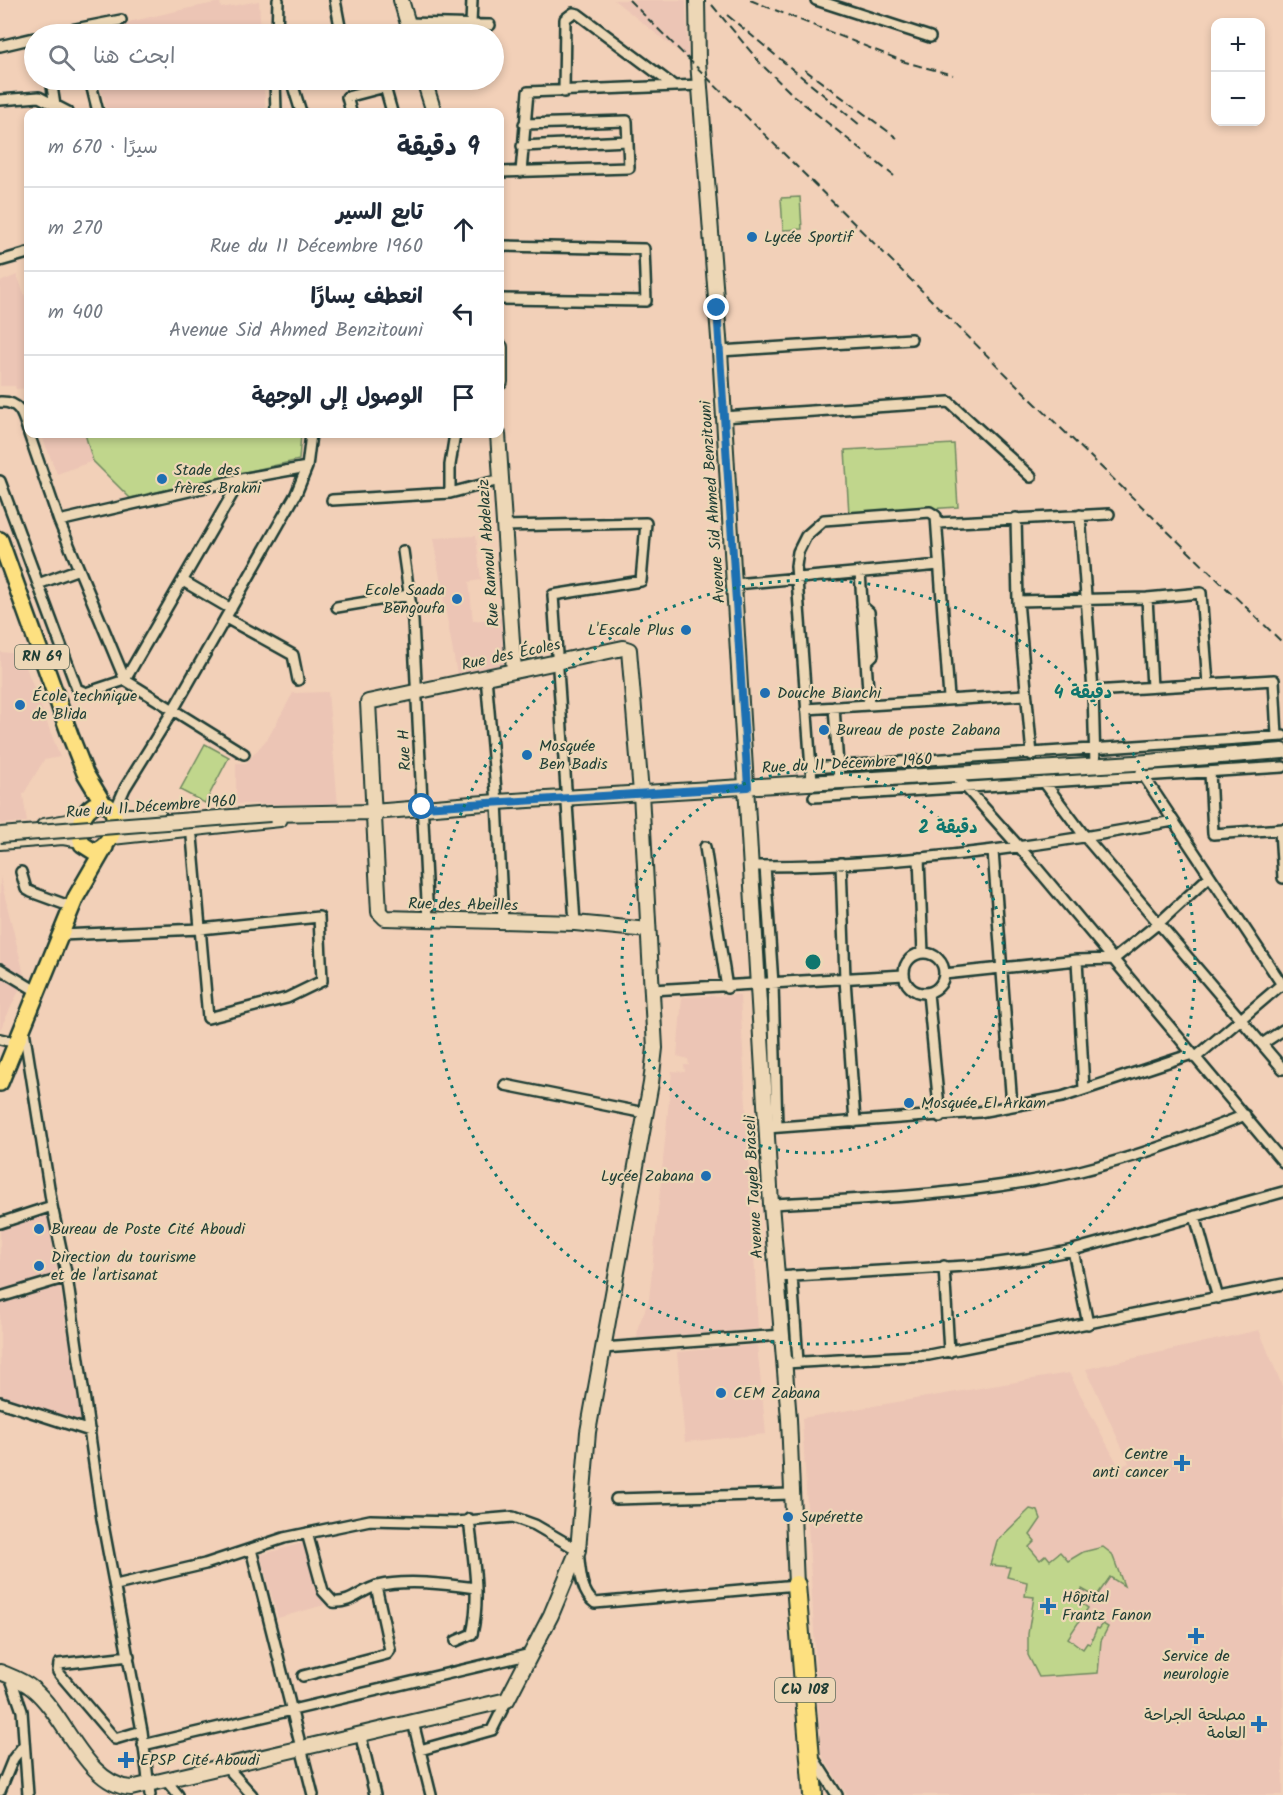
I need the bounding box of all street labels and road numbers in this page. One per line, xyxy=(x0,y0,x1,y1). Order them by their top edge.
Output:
street label: Avenue Sid Ahmed Benzitouni xyxy=(693,399,733,604)
street label: Rue Ramoul Abdelaziz xyxy=(471,478,507,628)
street label: Rue des Écoles xyxy=(459,632,563,678)
road number: RN 69 xyxy=(15,645,69,669)
street label: Rue H xyxy=(391,729,419,771)
street label: Rue du 11 Décembre 1960 xyxy=(761,747,933,781)
street label: Rue du 11 Décembre 1960 xyxy=(65,789,237,825)
street label: Rue des Abeilles xyxy=(408,892,518,918)
street label: Avenue Tayeb Braseli xyxy=(738,1113,770,1259)
road number: CW 108 xyxy=(775,1678,835,1702)

